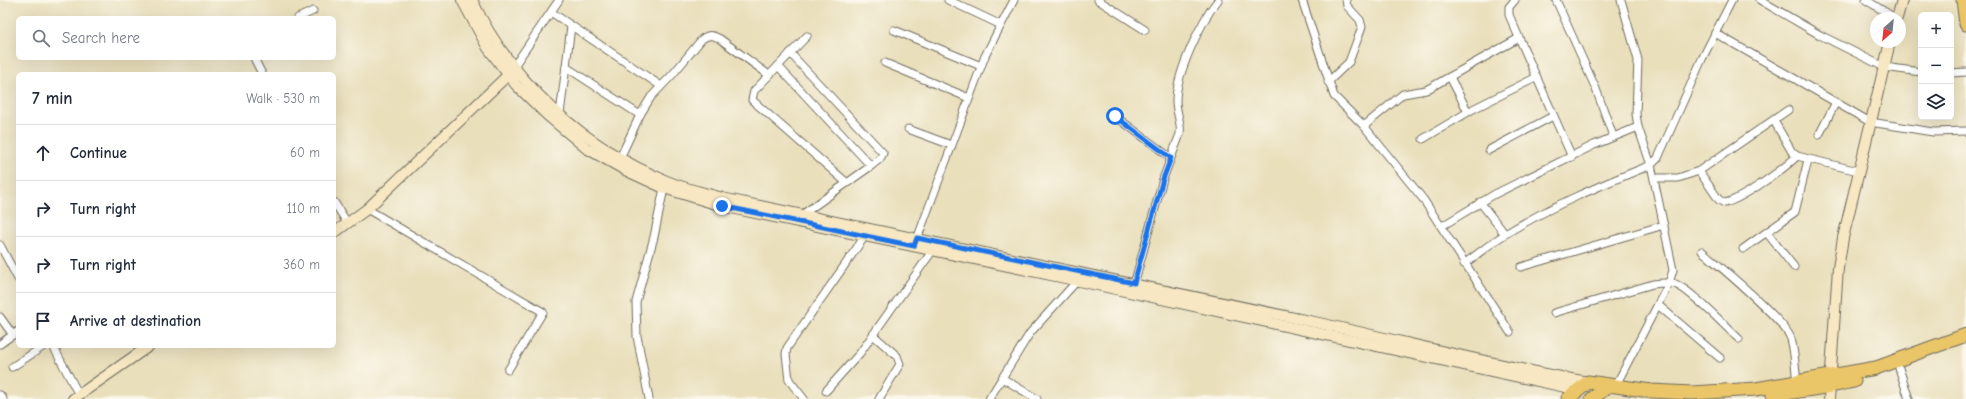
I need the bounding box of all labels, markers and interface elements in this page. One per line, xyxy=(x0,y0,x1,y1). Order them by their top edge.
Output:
north arrow xyxy=(1870,12,1906,48)
map controls xyxy=(1918,12,1954,120)
button: + xyxy=(1918,12,1954,48)
search box xyxy=(16,16,336,60)
icon: search xyxy=(30,27,52,49)
text: Search here xyxy=(62,29,140,47)
button: − xyxy=(1918,48,1954,84)
button: layers xyxy=(1918,84,1954,120)
text: 7 min xyxy=(32,89,73,108)
text: Walk · 530 m xyxy=(246,91,320,106)
route start xyxy=(1106,107,1124,125)
icon: ahead xyxy=(32,142,54,164)
text: Continue xyxy=(70,144,127,162)
text: 60 m xyxy=(290,145,320,160)
route end xyxy=(713,197,731,215)
icon: right xyxy=(32,198,54,220)
text: Turn right xyxy=(70,200,136,218)
text: 110 m xyxy=(287,201,320,216)
icon: right xyxy=(32,254,54,276)
text: Turn right xyxy=(70,256,136,274)
text: 360 m xyxy=(283,257,320,272)
icon: arrive xyxy=(32,310,54,332)
text: Arrive at destination xyxy=(70,312,201,330)

